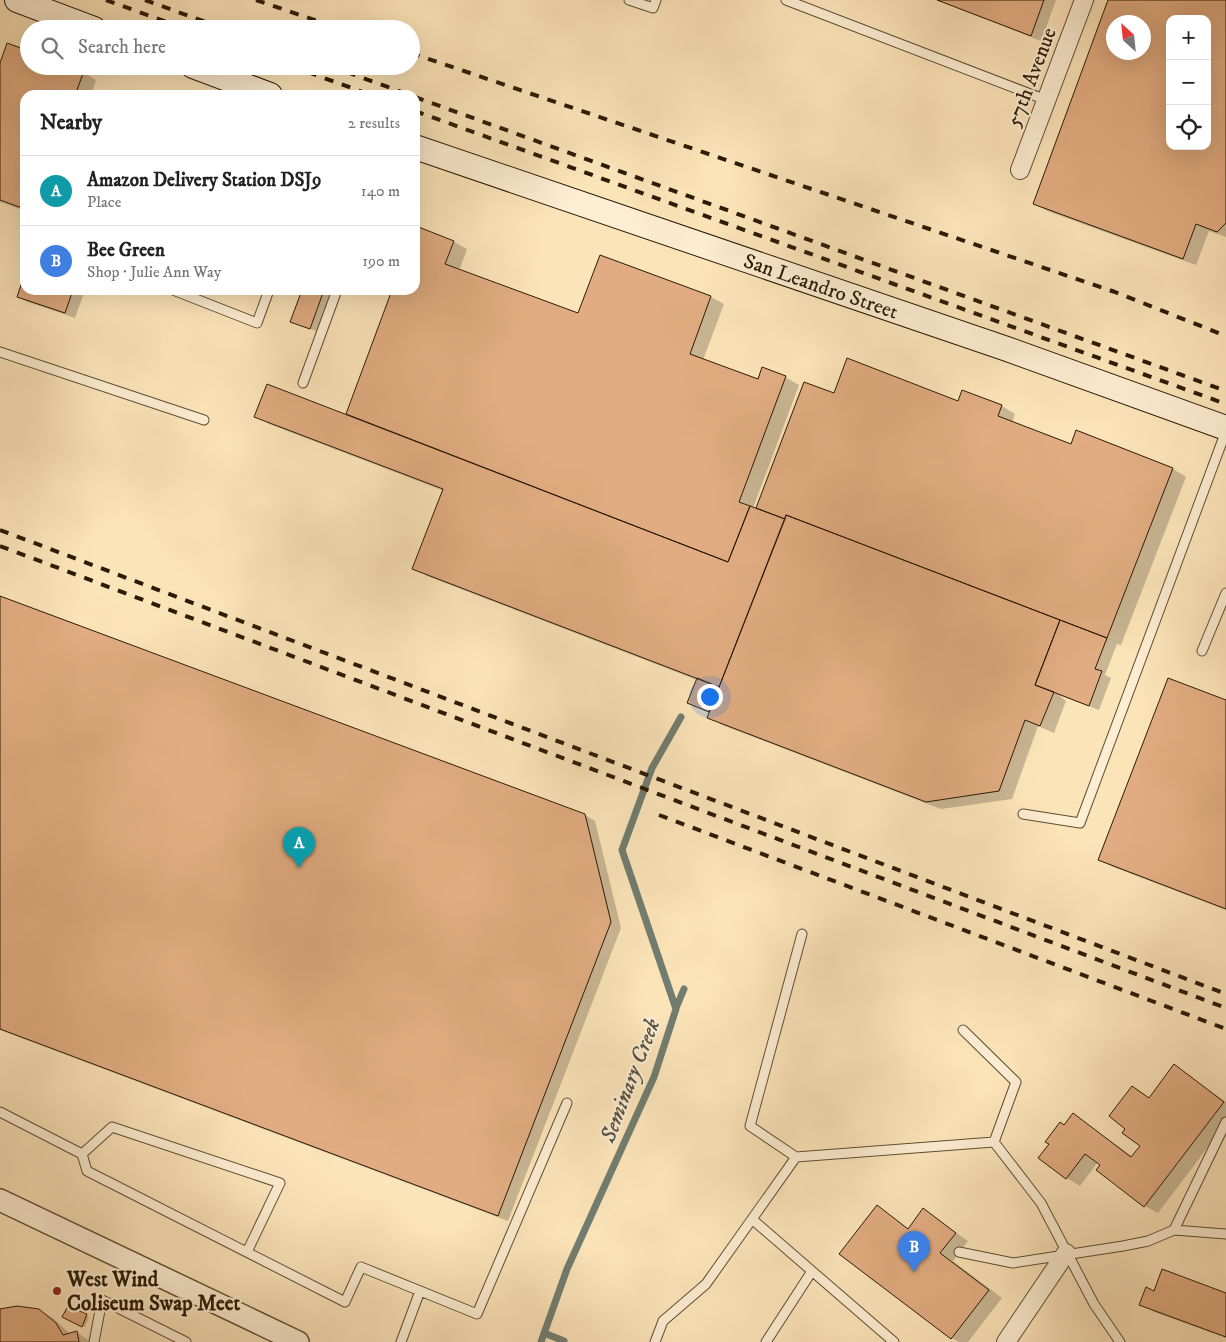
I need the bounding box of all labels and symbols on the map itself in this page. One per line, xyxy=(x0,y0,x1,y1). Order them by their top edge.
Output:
north arrow xyxy=(1106,15,1151,60)
street label: 57th Avenue xyxy=(1001,24,1063,131)
street label: San Leandro Street xyxy=(740,248,902,326)
your location xyxy=(697,684,723,710)
pin: A xyxy=(283,827,315,868)
water label: Seminary Creek xyxy=(594,1014,667,1147)
pin: B xyxy=(898,1231,930,1272)
place label: West Wind Coliseum Swap Meet xyxy=(66,1267,240,1317)
marker: West Wind Coliseum Swap Meet xyxy=(51,1285,63,1297)

